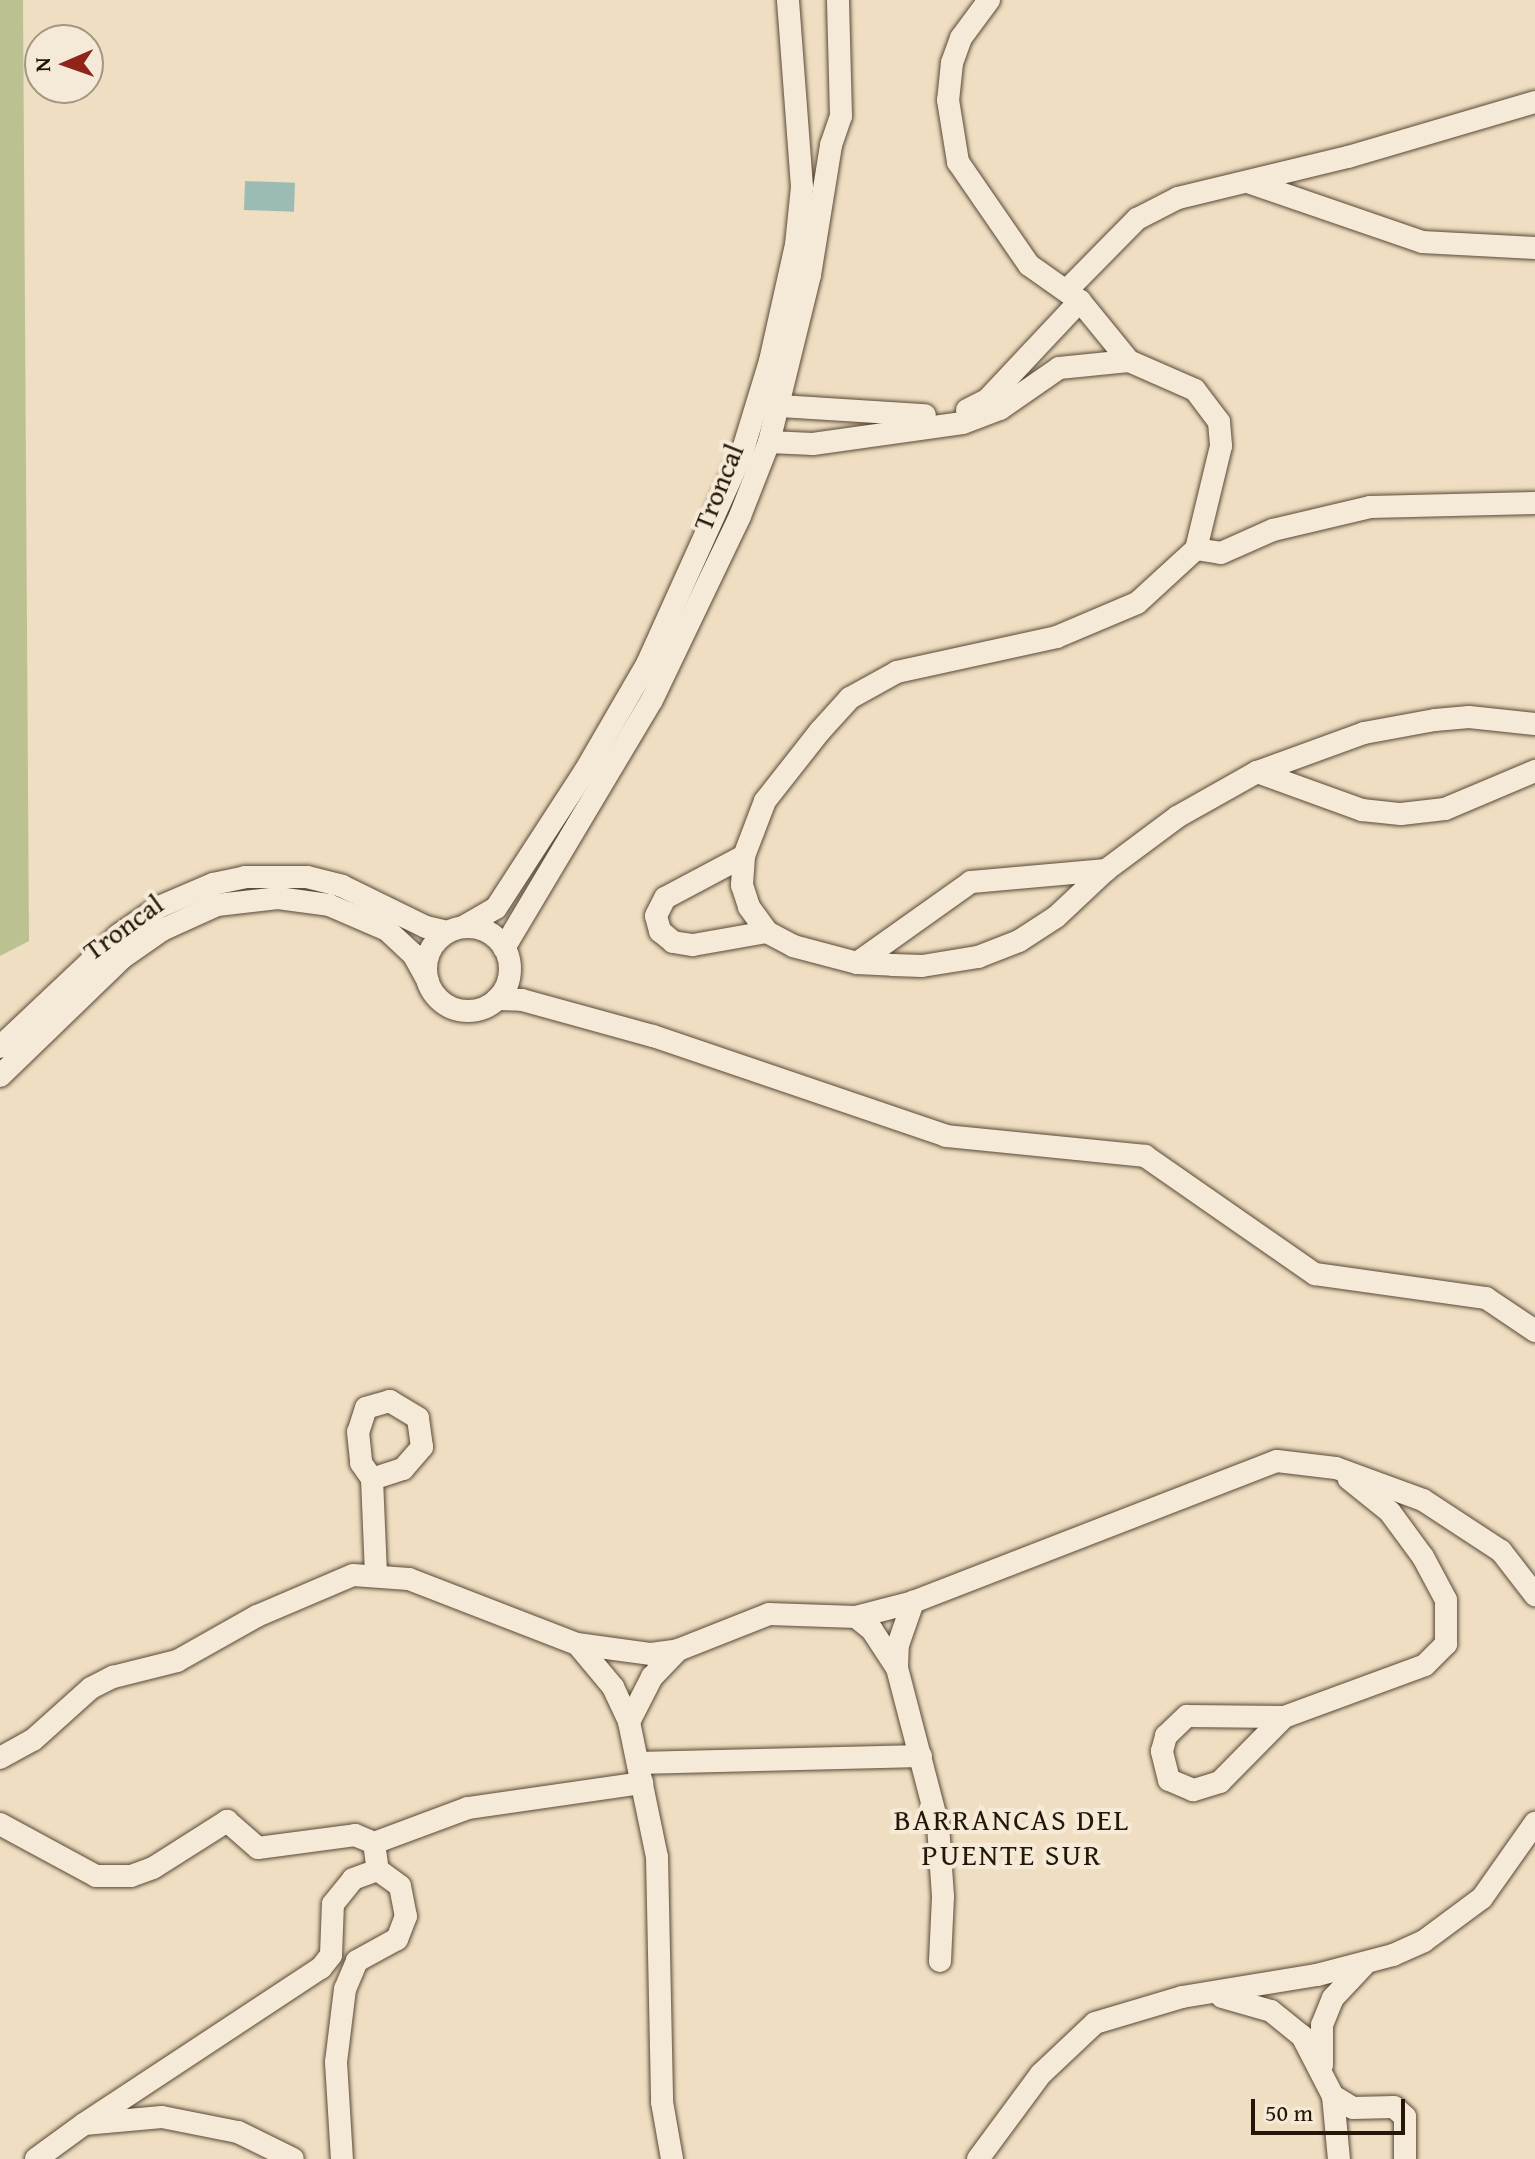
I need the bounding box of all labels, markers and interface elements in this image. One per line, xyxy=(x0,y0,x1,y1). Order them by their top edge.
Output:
north arrow xyxy=(24,24,104,104)
text: N xyxy=(26,57,58,73)
street label: Troncal xyxy=(686,439,750,535)
street label: Troncal xyxy=(77,887,169,967)
district label: BARRANCAS DEL PUENTE SUR xyxy=(894,1801,1130,1872)
scale bar xyxy=(1255,2083,1409,2133)
text: 50 m xyxy=(1265,2095,1313,2130)

